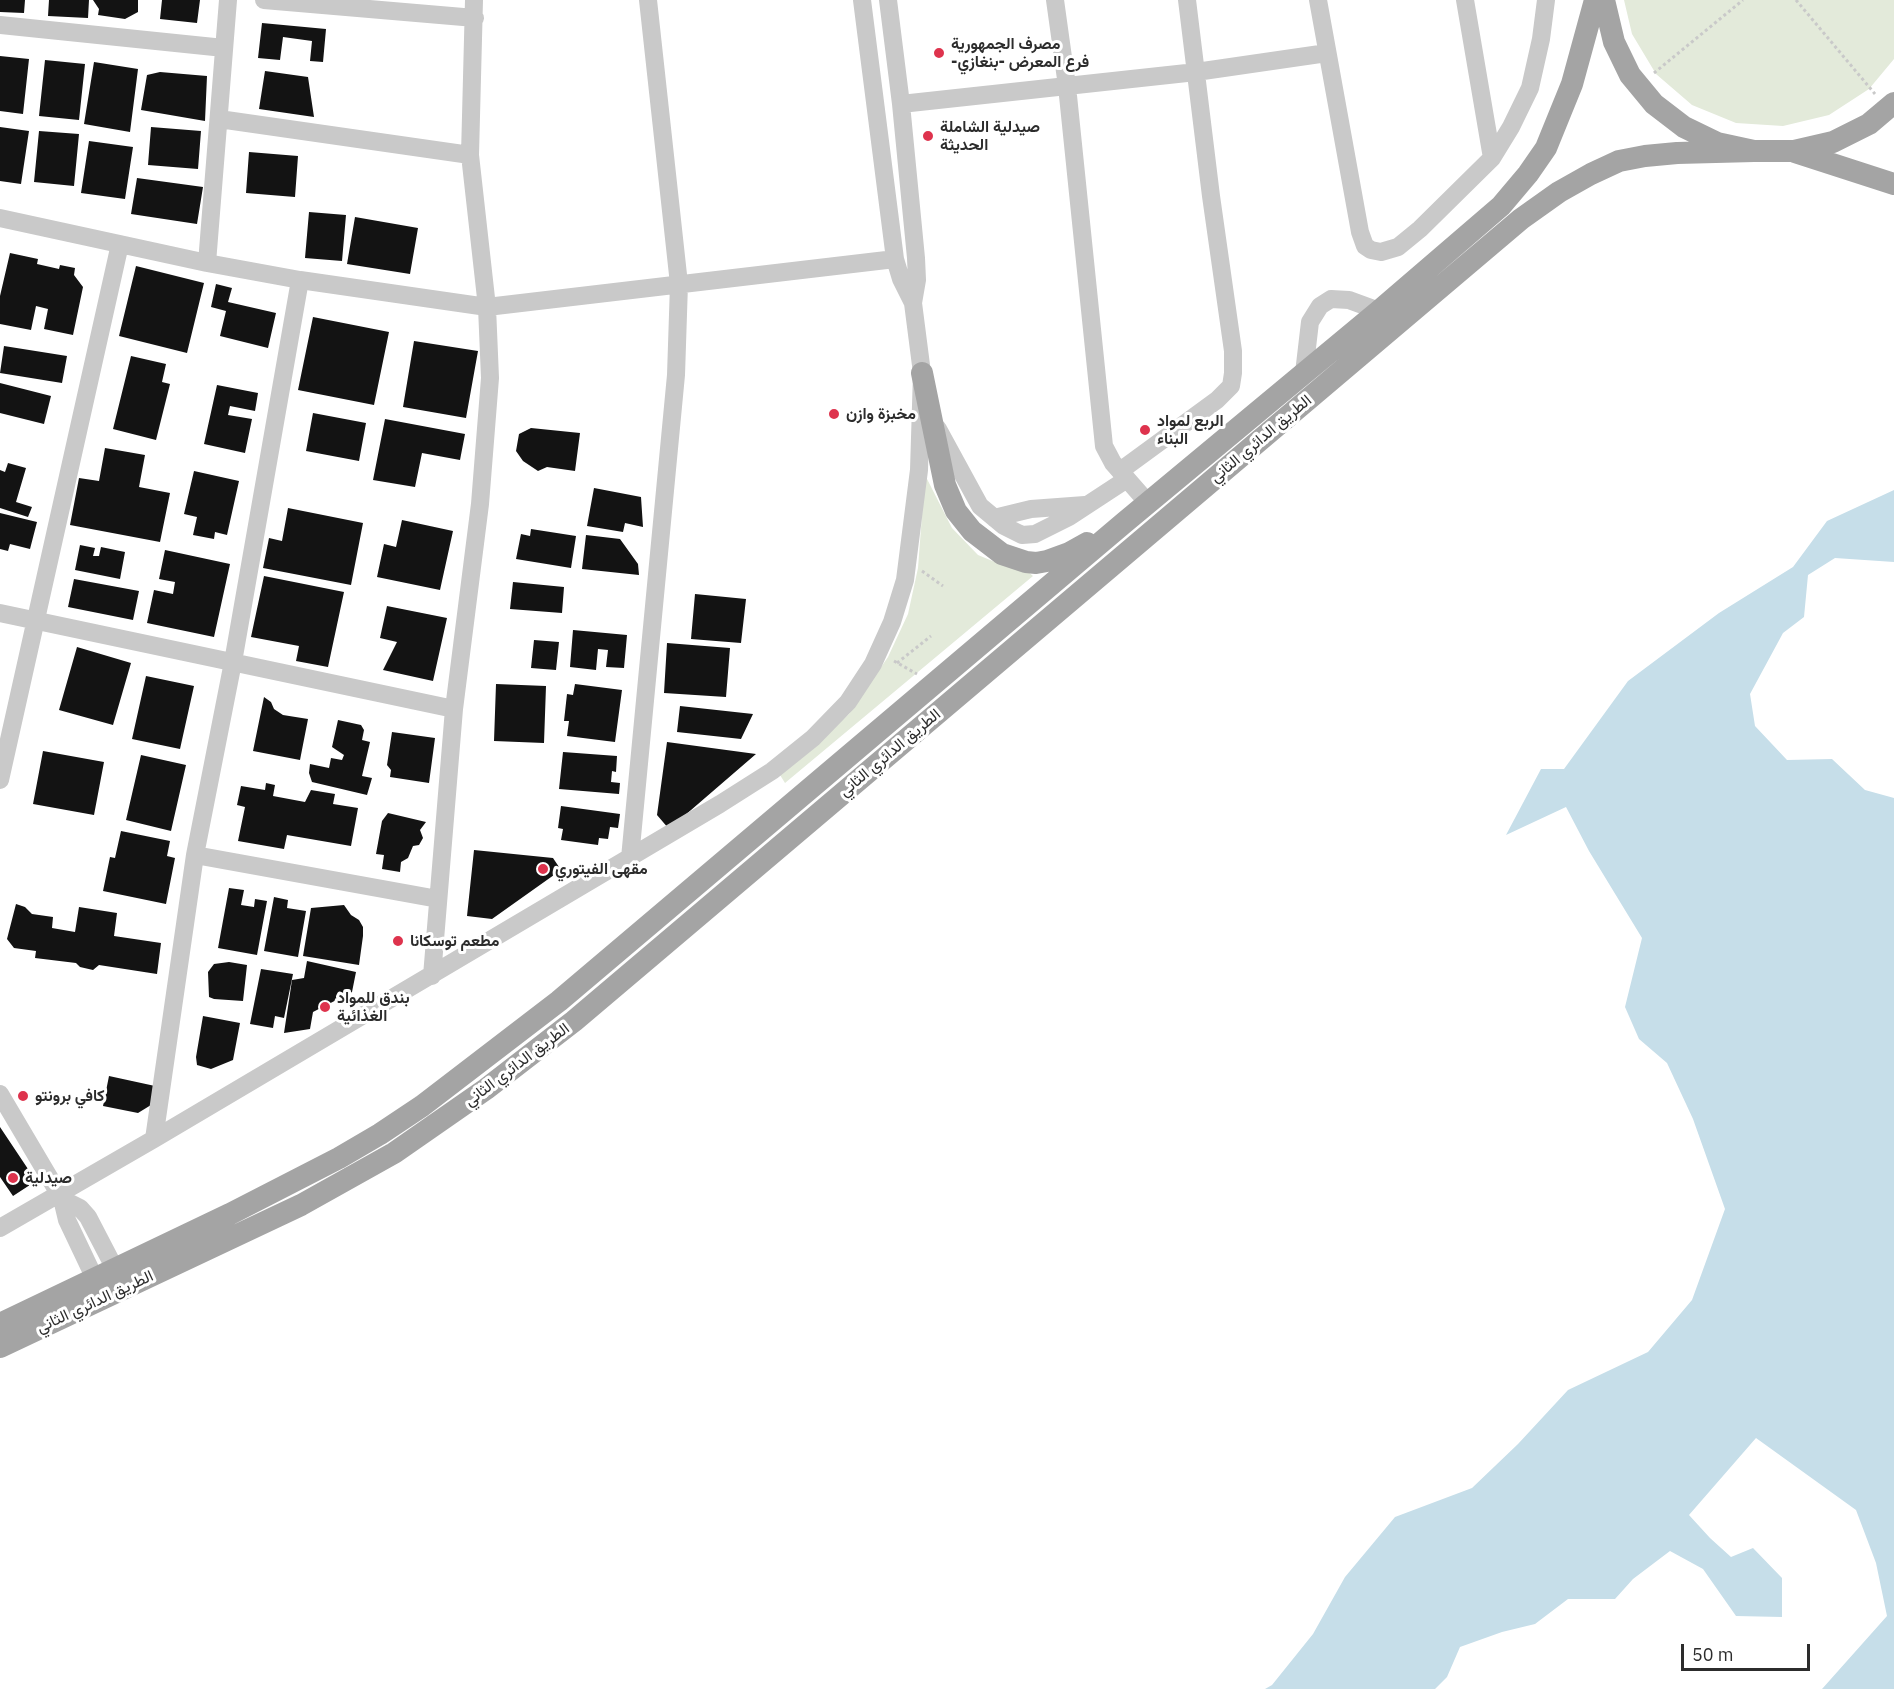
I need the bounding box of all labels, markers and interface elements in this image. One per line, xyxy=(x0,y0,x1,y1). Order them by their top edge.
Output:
place label: مصرف الجمهورية -فرع المعرض -بنغازي xyxy=(951,34,1089,72)
marker: مصرف الجمهورية -فرع المعرض -بنغازي xyxy=(932,46,946,60)
place label: صيدلية الشاملة الحديثة xyxy=(940,117,1040,155)
marker: صيدلية الشاملة الحديثة xyxy=(921,129,935,143)
street label: الطريق الدائري الثاني xyxy=(1206,391,1316,487)
place label: مخبزة وازن xyxy=(846,404,916,424)
marker: مخبزة وازن xyxy=(827,407,841,421)
place label: الربع لمواد البناء xyxy=(1157,411,1224,449)
marker: الربع لمواد البناء xyxy=(1138,423,1152,437)
street label: الطريق الدائري الثاني xyxy=(835,705,945,801)
place label: مقهى الفيتوري xyxy=(555,859,648,879)
marker: مقهى الفيتوري xyxy=(536,862,550,876)
place label: مطعم توسكانا xyxy=(410,931,499,951)
marker: مطعم توسكانا xyxy=(391,934,405,948)
place label: بندق للمواد الغذائية xyxy=(337,988,410,1026)
marker: بندق للمواد الغذائية xyxy=(318,1000,332,1014)
street label: الطريق الدائري الثاني xyxy=(461,1019,573,1111)
place label: كافي برونتو xyxy=(35,1086,105,1106)
marker: كافي برونتو xyxy=(16,1089,30,1103)
place label: صيدلية xyxy=(25,1168,72,1188)
marker: صيدلية xyxy=(6,1171,20,1185)
street label: الطريق الدائري الثاني xyxy=(34,1267,156,1337)
scale bar xyxy=(1684,1632,1813,1670)
text: 50 m xyxy=(1692,1643,1734,1666)

